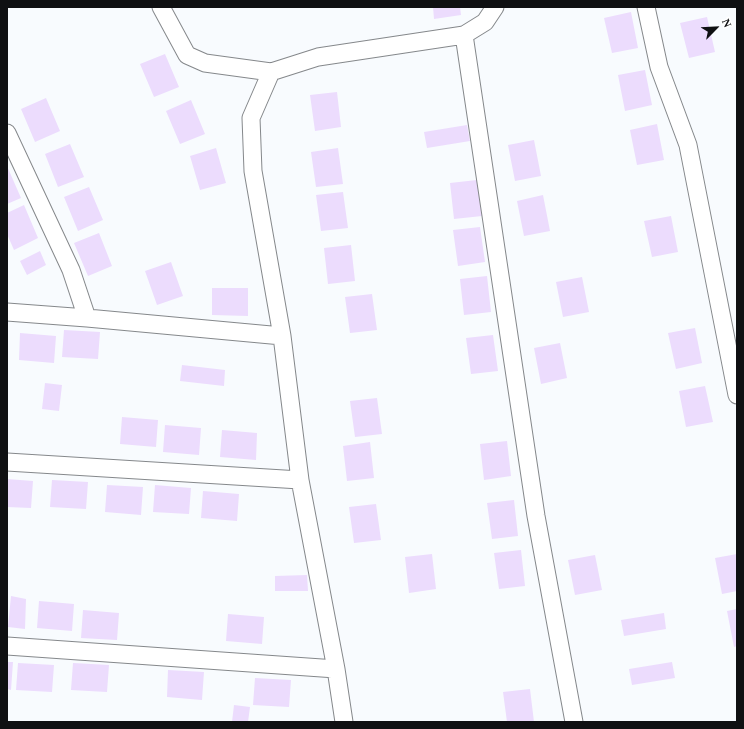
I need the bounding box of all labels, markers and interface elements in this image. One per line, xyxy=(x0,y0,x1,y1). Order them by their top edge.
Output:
north arrow xyxy=(696,8,736,48)
text: N xyxy=(720,17,734,29)

